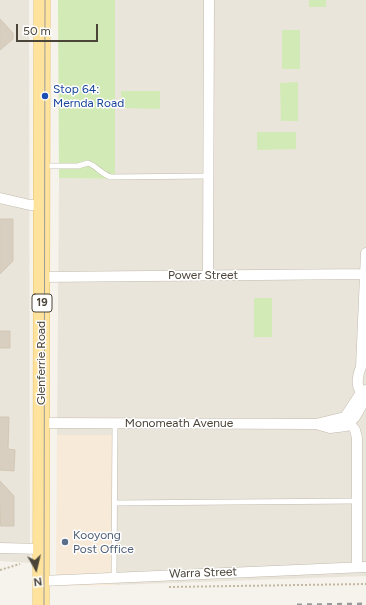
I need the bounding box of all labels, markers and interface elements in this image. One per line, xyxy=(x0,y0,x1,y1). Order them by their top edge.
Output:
scale bar xyxy=(18,16,100,42)
text: 50 m xyxy=(23,24,51,38)
place label: Stop 64: Mernda Road xyxy=(53,82,124,110)
marker: Stop 64: Mernda Road xyxy=(40,91,50,101)
street label: Power Street xyxy=(168,268,238,282)
road number: 19 xyxy=(32,294,52,312)
street label: Glenferrie Road xyxy=(34,321,48,405)
street label: Monomeath Avenue xyxy=(125,416,233,430)
place label: Kooyong Post Office xyxy=(73,528,134,556)
marker: Kooyong Post Office xyxy=(60,537,70,547)
north arrow xyxy=(16,549,56,589)
street label: Warra Street xyxy=(169,565,237,581)
text: N xyxy=(33,574,43,588)

